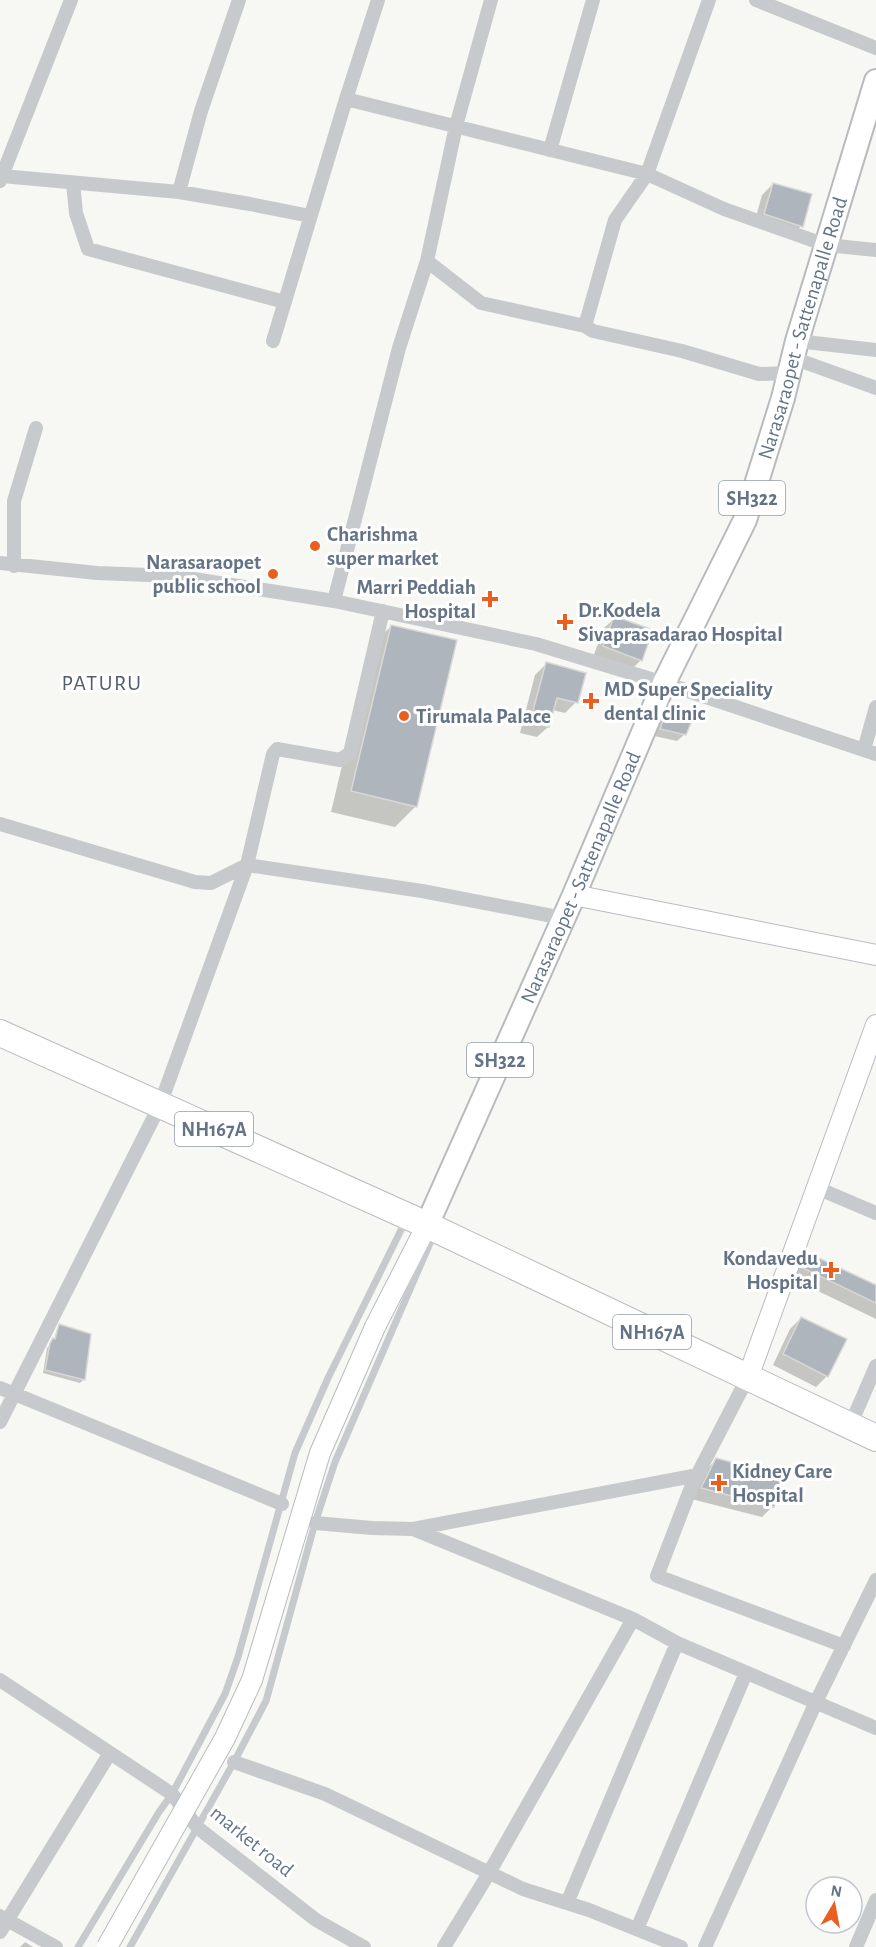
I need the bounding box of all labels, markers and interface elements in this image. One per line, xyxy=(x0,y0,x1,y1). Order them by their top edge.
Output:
street label: Narasaraopet - Sattenapalle Road xyxy=(755,194,851,462)
road number: SH322 xyxy=(719,481,785,515)
place label: Charishma super market xyxy=(327,524,438,569)
marker: Charishma super market xyxy=(308,539,322,553)
place label: Narasaraopet public school xyxy=(146,552,261,597)
marker: Narasaraopet public school xyxy=(266,567,280,581)
place label: Marri Peddiah Hospital xyxy=(356,577,476,622)
marker: Marri Peddiah Hospital xyxy=(481,590,499,608)
place label: Dr.Kodela Sivaprasadarao Hospital xyxy=(578,600,783,645)
marker: Dr.Kodela Sivaprasadarao Hospital xyxy=(556,613,574,631)
district label: PATURU xyxy=(62,672,142,694)
place label: MD Super Speciality dental clinic xyxy=(604,679,773,724)
marker: MD Super Speciality dental clinic xyxy=(582,692,600,710)
place label: Tirumala Palace xyxy=(416,706,551,727)
marker: Tirumala Palace xyxy=(397,709,411,723)
street label: Narasaraopet - Sattenapalle Road xyxy=(517,748,645,1007)
road number: SH322 xyxy=(467,1043,533,1077)
road number: NH167A xyxy=(175,1112,253,1146)
place label: Kondavedu Hospital xyxy=(723,1248,818,1293)
marker: Kondavedu Hospital xyxy=(822,1261,840,1279)
road number: NH167A xyxy=(613,1315,691,1349)
place label: Kidney Care Hospital xyxy=(732,1461,833,1506)
marker: Kidney Care Hospital xyxy=(710,1474,728,1492)
street label: market road xyxy=(206,1802,297,1881)
north arrow xyxy=(804,1875,864,1935)
text: N xyxy=(830,1882,843,1900)

